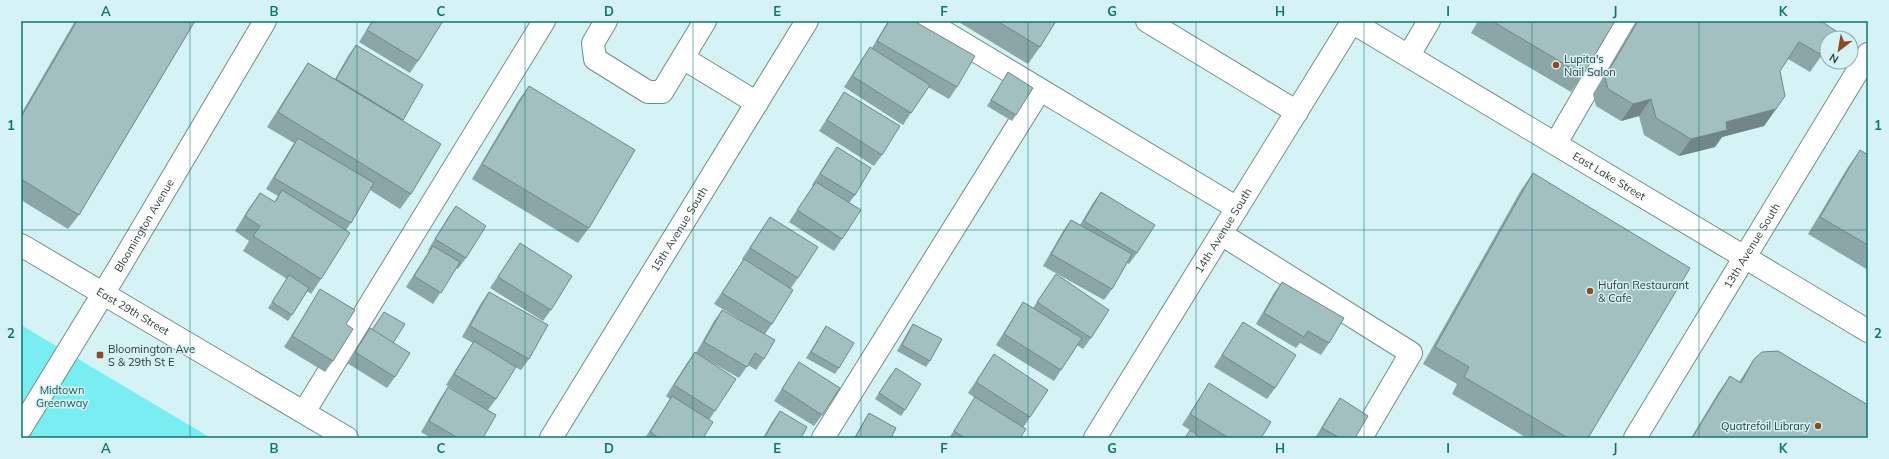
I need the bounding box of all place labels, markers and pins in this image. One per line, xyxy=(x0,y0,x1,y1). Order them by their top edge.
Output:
place label: Lupita's Nail Salon xyxy=(1564,52,1616,79)
marker: Lupita's Nail Salon xyxy=(1551,60,1561,70)
place label: Hufan Restaurant & Cafe xyxy=(1598,278,1689,305)
marker: Hufan Restaurant & Cafe xyxy=(1585,286,1595,296)
place label: Bloomington Ave S & 29th St E xyxy=(108,342,195,369)
marker: Bloomington Ave S & 29th St E xyxy=(95,350,105,360)
place label: Quatrefoil Library xyxy=(1721,419,1810,433)
marker: Quatrefoil Library xyxy=(1813,421,1823,431)

